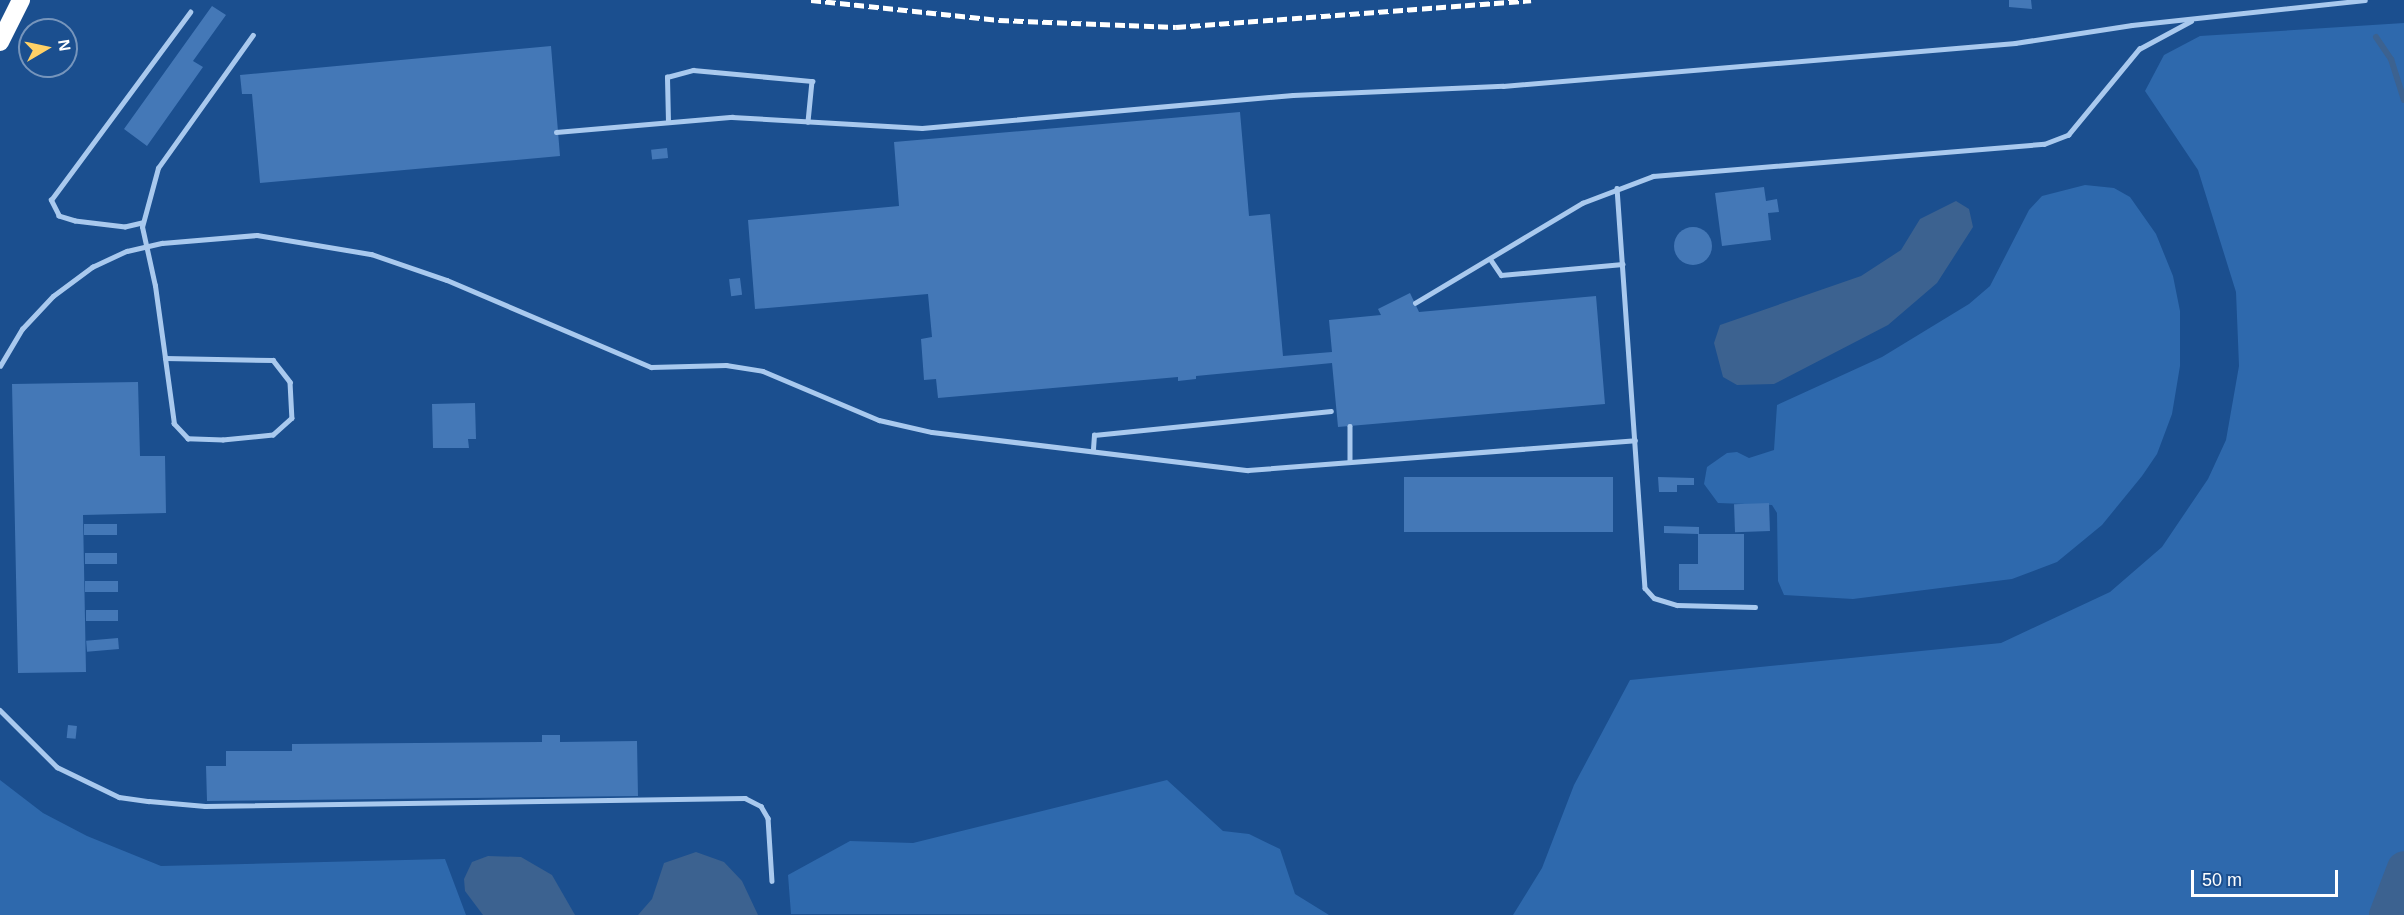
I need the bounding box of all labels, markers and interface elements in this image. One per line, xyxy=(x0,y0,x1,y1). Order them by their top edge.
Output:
north arrow xyxy=(18,18,78,78)
text: N xyxy=(55,38,74,52)
scale bar xyxy=(2194,858,2341,896)
text: 50 m xyxy=(2202,870,2242,890)

